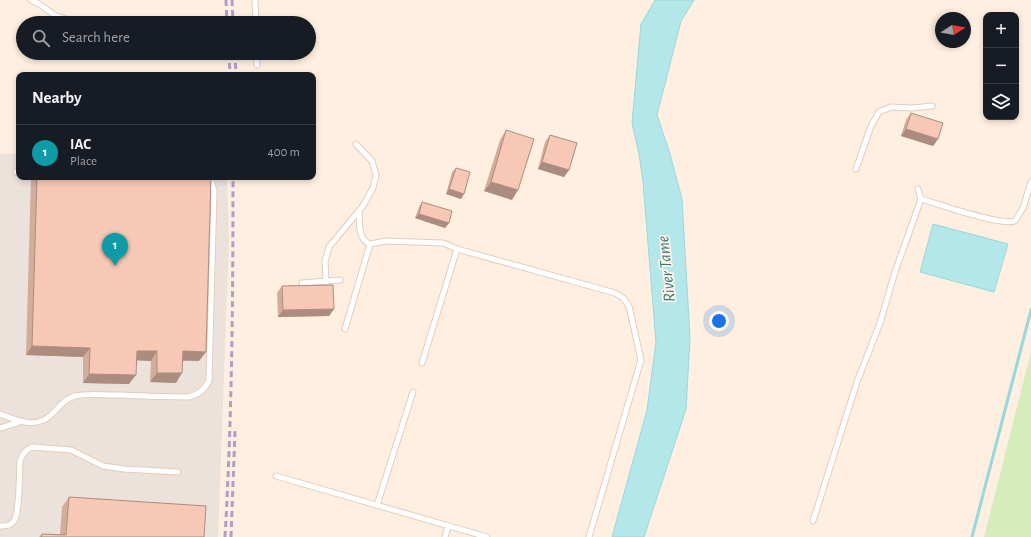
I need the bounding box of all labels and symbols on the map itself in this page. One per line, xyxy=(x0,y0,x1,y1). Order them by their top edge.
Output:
north arrow xyxy=(935,12,971,48)
pin: 1 xyxy=(102,233,128,266)
water label: River Tame xyxy=(654,235,678,303)
your location xyxy=(709,311,729,331)

